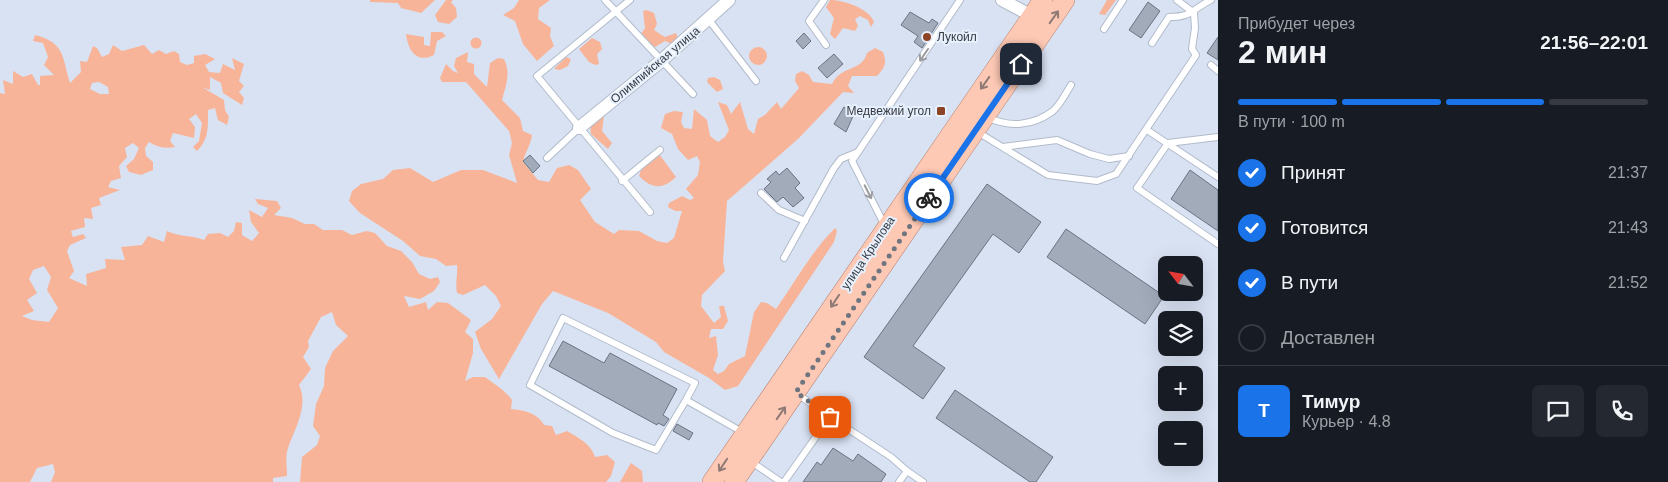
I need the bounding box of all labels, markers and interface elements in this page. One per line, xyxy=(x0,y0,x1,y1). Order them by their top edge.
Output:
one-way arrow xyxy=(1049,10,1059,24)
text: Прибудет через xyxy=(1238,15,1355,32)
street label: Олимпийская улица xyxy=(608,23,703,106)
place label: Лукойл xyxy=(937,30,977,44)
marker: Лукойл xyxy=(921,31,933,43)
text: 21:56–22:01 xyxy=(1540,32,1648,53)
text: 2 мин xyxy=(1238,34,1327,70)
pin xyxy=(1000,43,1042,85)
one-way arrow xyxy=(918,48,929,62)
icon: home xyxy=(1007,50,1035,78)
one-way arrow xyxy=(980,76,990,90)
place label: Медвежий угол xyxy=(846,104,931,118)
marker: Медвежий угол xyxy=(935,105,947,117)
text: В пути · 100 m xyxy=(1238,113,1345,130)
icon: check xyxy=(1238,159,1266,187)
text: Принят xyxy=(1281,162,1345,183)
text: 21:37 xyxy=(1608,164,1648,181)
courier xyxy=(904,173,954,223)
one-way arrow xyxy=(864,184,873,199)
icon: bike xyxy=(915,184,943,212)
street label: улица Крылова xyxy=(838,213,898,292)
icon: check xyxy=(1238,214,1266,242)
text: Готовится xyxy=(1281,217,1368,238)
text: 21:43 xyxy=(1608,219,1648,236)
north arrow xyxy=(1158,256,1202,301)
map controls xyxy=(1158,256,1203,466)
icon: check xyxy=(1238,269,1266,297)
text: В пути xyxy=(1281,272,1338,293)
text: 21:52 xyxy=(1608,274,1648,291)
one-way arrow xyxy=(830,294,840,308)
button: layers xyxy=(1158,311,1203,356)
text: Доставлен xyxy=(1281,327,1375,348)
button: + xyxy=(1158,366,1203,411)
button: chat xyxy=(1532,385,1584,437)
button: phone xyxy=(1596,385,1648,437)
text: Тимур xyxy=(1302,391,1360,412)
pin xyxy=(809,396,851,438)
text: Т xyxy=(1258,400,1270,421)
icon: bag xyxy=(816,403,844,431)
one-way arrow xyxy=(776,406,786,420)
text: Курьер · 4.8 xyxy=(1302,413,1391,430)
button: − xyxy=(1158,421,1203,466)
one-way arrow xyxy=(718,457,728,471)

